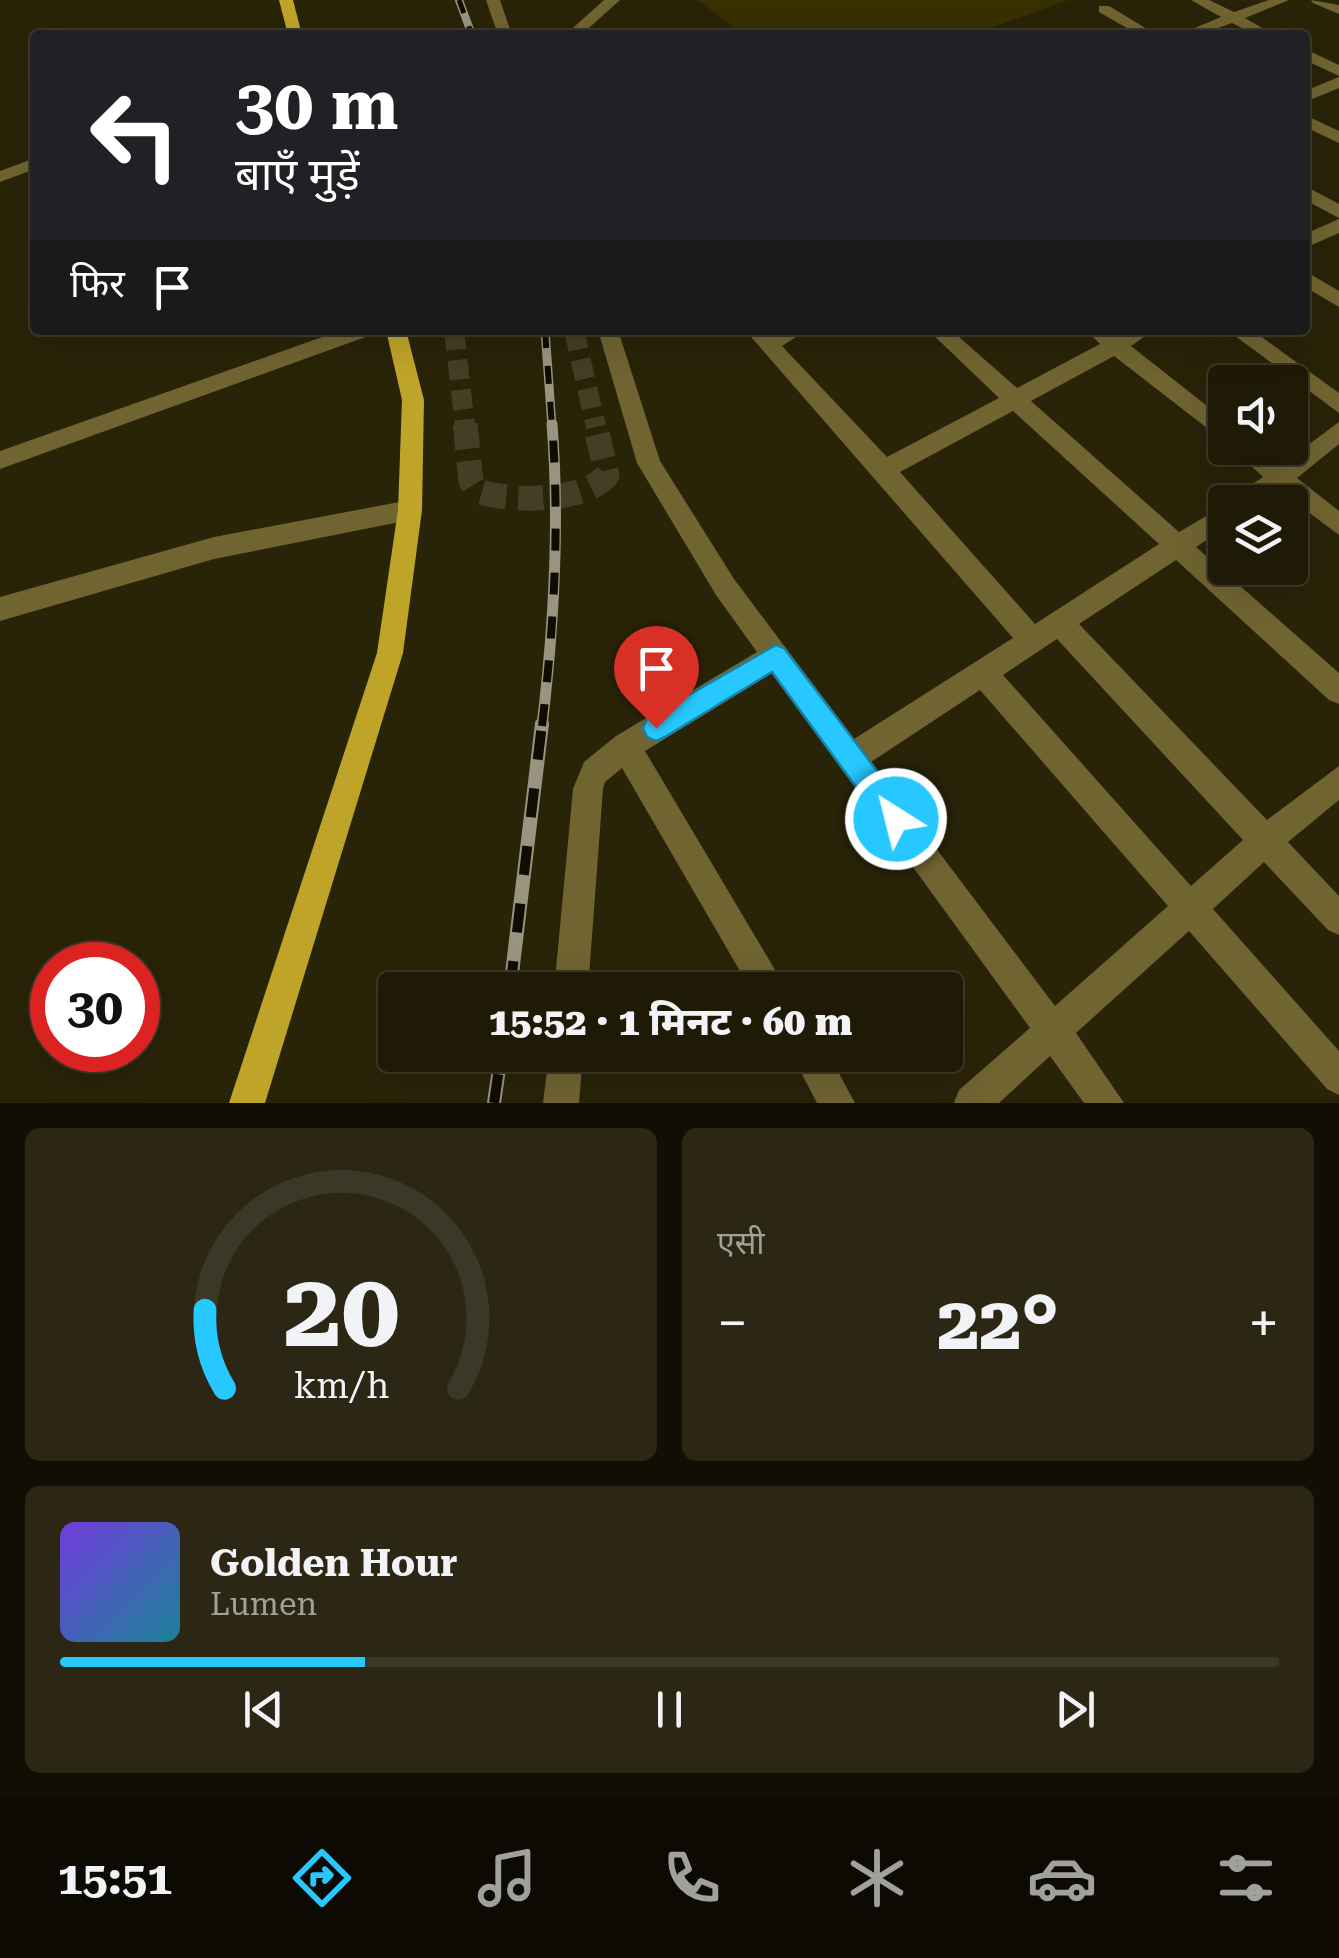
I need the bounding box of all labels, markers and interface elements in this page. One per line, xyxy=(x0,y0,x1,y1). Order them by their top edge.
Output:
text: 30 m xyxy=(235,64,399,146)
icon: left xyxy=(70,70,200,200)
text: बाएँ मुड़ें xyxy=(235,148,360,201)
icon: arrive xyxy=(145,260,200,315)
text: फिर xyxy=(70,262,125,306)
map controls xyxy=(1208,365,1308,585)
button: sound xyxy=(1208,365,1308,465)
button: layers xyxy=(1208,485,1308,585)
pin xyxy=(614,626,699,729)
icon: arrive xyxy=(629,641,684,696)
position arrow xyxy=(844,767,948,871)
speed limit sign: 30 xyxy=(30,942,160,1072)
text: 15:52 · 1 मिनट · 60 m xyxy=(489,1000,852,1044)
text: एसी xyxy=(717,1224,765,1262)
text: 20 xyxy=(283,1250,399,1371)
text: 22° xyxy=(937,1279,1059,1367)
text: − xyxy=(717,1291,748,1355)
text: + xyxy=(1248,1291,1279,1355)
text: km/h xyxy=(293,1365,389,1407)
text: Golden Hour xyxy=(210,1541,458,1585)
text: Lumen xyxy=(210,1585,317,1623)
icon: previous xyxy=(236,1682,291,1737)
icon: pause xyxy=(642,1682,697,1737)
icon: next xyxy=(1048,1682,1103,1737)
icon: directions xyxy=(287,1843,357,1913)
icon: music xyxy=(472,1843,542,1913)
icon: phone xyxy=(657,1843,727,1913)
icon: climate xyxy=(842,1843,912,1913)
icon: car xyxy=(1027,1843,1097,1913)
icon: filters xyxy=(1211,1843,1281,1913)
text: 15:51 xyxy=(57,1852,172,1905)

